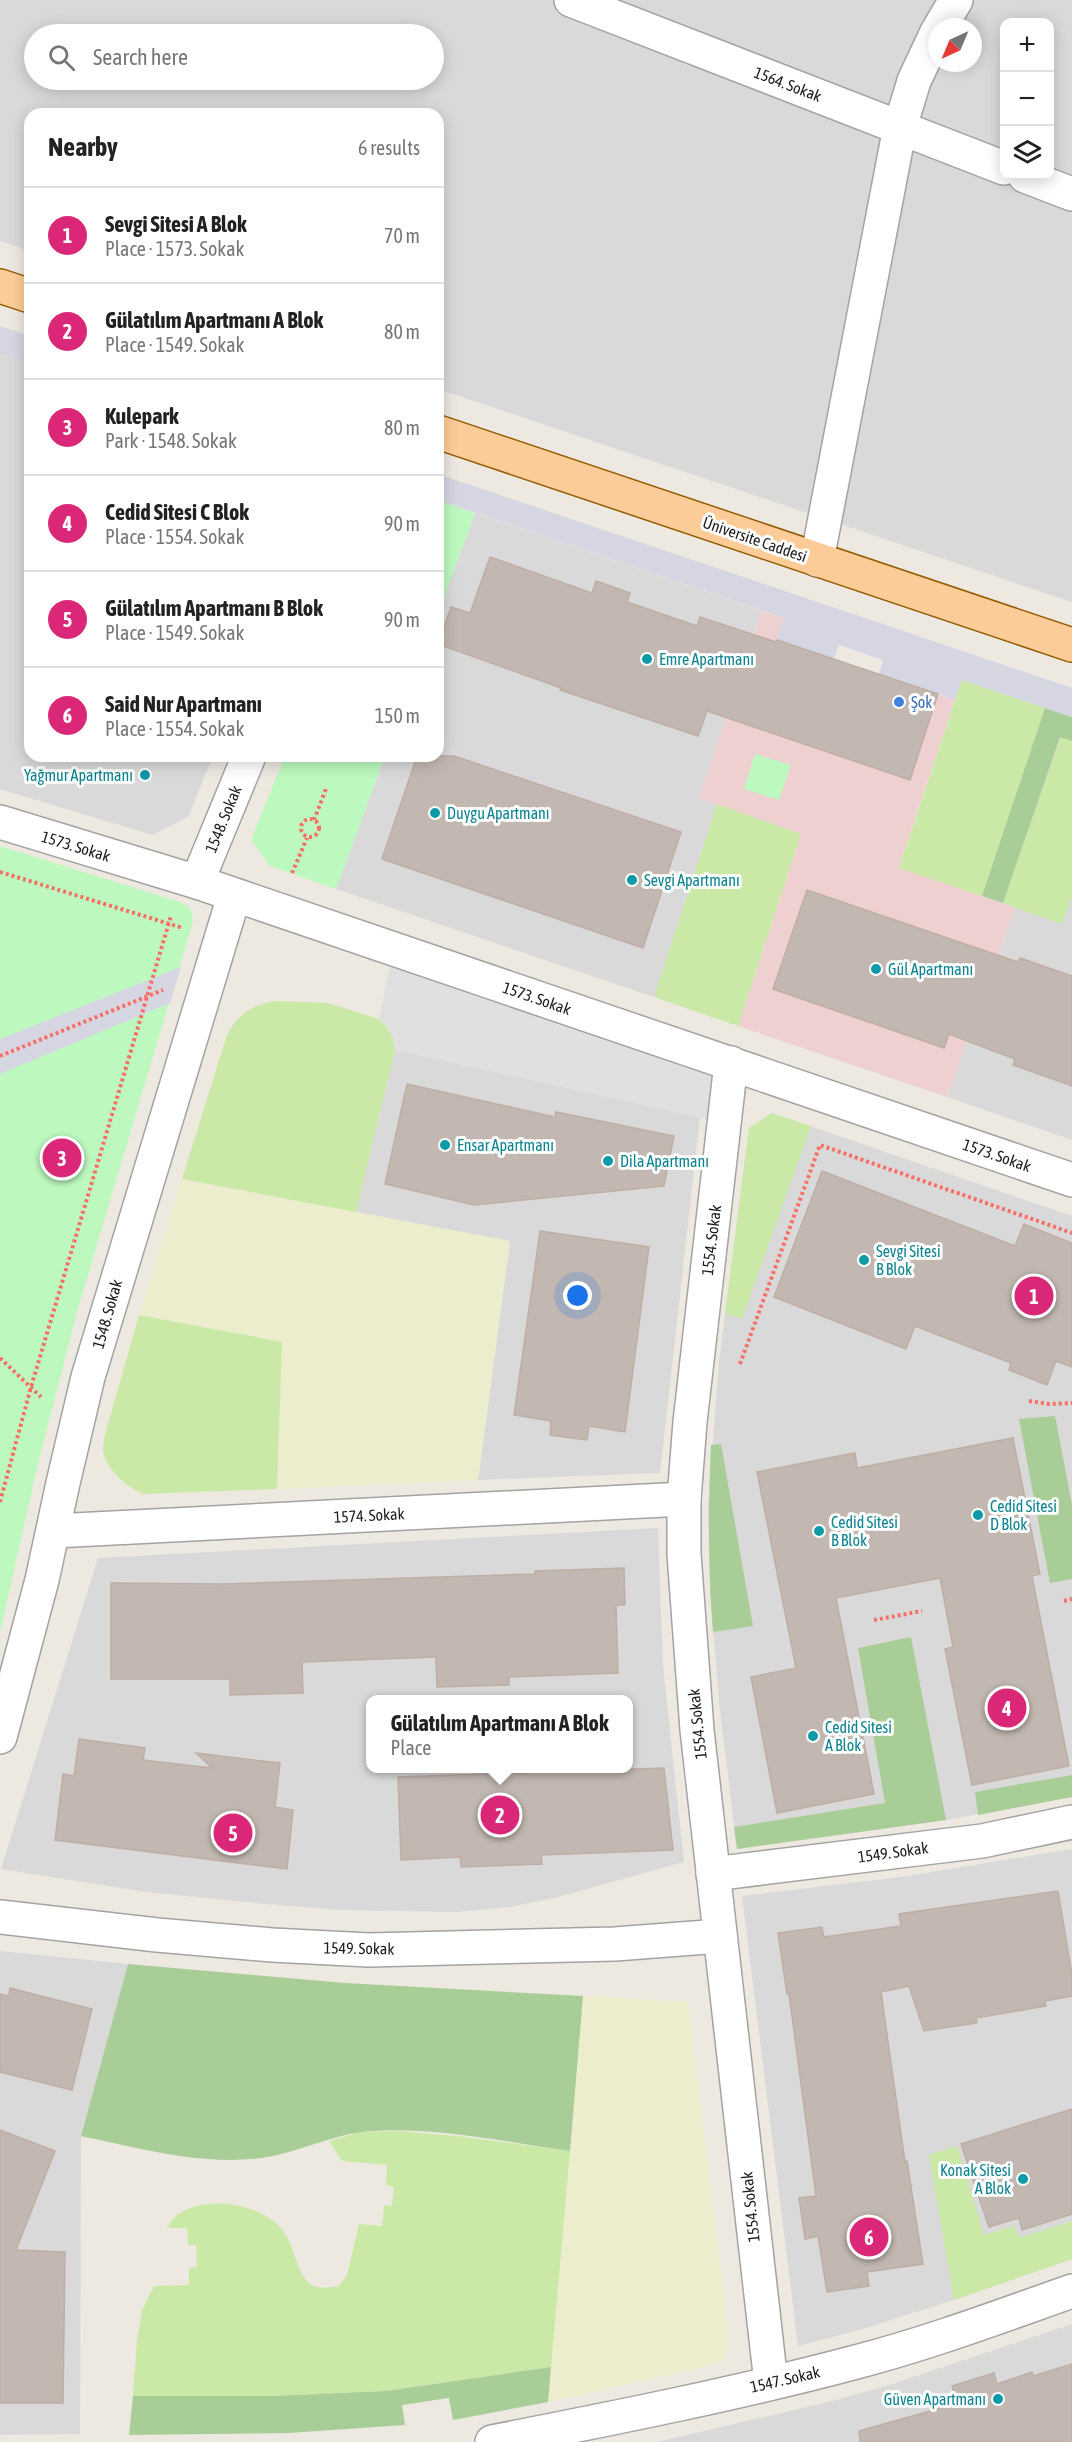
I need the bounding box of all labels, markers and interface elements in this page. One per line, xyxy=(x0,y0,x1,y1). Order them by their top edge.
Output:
north arrow xyxy=(928,18,982,72)
map controls xyxy=(1000,18,1054,180)
button: + xyxy=(1000,18,1054,72)
search box xyxy=(24,24,444,90)
icon: search xyxy=(45,41,78,74)
text: Search here xyxy=(93,44,188,70)
street label: 1564. Sokak xyxy=(752,63,824,105)
button: − xyxy=(1000,72,1054,126)
button: layers xyxy=(1000,126,1054,180)
text: Nearby xyxy=(48,132,118,162)
text: 6 results xyxy=(358,136,420,159)
text: Sevgi Sitesi A Blok xyxy=(105,211,247,237)
text: 1 xyxy=(63,224,72,247)
text: 70 m xyxy=(384,224,420,247)
text: Place · 1573. Sokak xyxy=(105,237,244,260)
text: Gülatılım Apartmanı A Blok xyxy=(105,307,323,333)
text: 2 xyxy=(63,320,72,343)
text: 80 m xyxy=(384,320,420,343)
text: Place · 1549. Sokak xyxy=(105,333,244,356)
text: Kulepark xyxy=(105,403,179,429)
text: 3 xyxy=(63,416,72,439)
text: 80 m xyxy=(384,416,420,439)
text: Park · 1548. Sokak xyxy=(105,429,237,452)
text: Cedid Sitesi C Blok xyxy=(105,499,249,525)
text: 4 xyxy=(63,512,72,535)
text: 90 m xyxy=(384,512,420,535)
street label: Üniversite Caddesi xyxy=(701,513,809,565)
text: Place · 1554. Sokak xyxy=(105,525,244,548)
text: Gülatılım Apartmanı B Blok xyxy=(105,595,323,621)
text: 5 xyxy=(63,608,72,631)
text: 90 m xyxy=(384,608,420,631)
text: Place · 1549. Sokak xyxy=(105,621,244,644)
place label: Emre Apartmanı xyxy=(659,650,754,669)
marker: Emre Apartmanı xyxy=(640,652,654,666)
text: Said Nur Apartmanı xyxy=(105,691,262,717)
place label: Şok xyxy=(911,693,932,712)
marker: Şok xyxy=(892,695,906,709)
text: 6 xyxy=(63,704,72,727)
text: 150 m xyxy=(375,704,420,727)
text: Place · 1554. Sokak xyxy=(105,717,244,740)
place label: Yağmur Apartmanı xyxy=(24,766,133,785)
marker: Yağmur Apartmanı xyxy=(138,768,152,782)
street label: 1548. Sokak xyxy=(201,783,245,855)
place label: Duygu Apartmanı xyxy=(447,804,550,823)
marker: Duygu Apartmanı xyxy=(428,806,442,820)
street label: 1573. Sokak xyxy=(39,827,113,865)
place label: Sevgi Apartmanı xyxy=(644,871,740,890)
marker: Sevgi Apartmanı xyxy=(625,873,639,887)
place label: Gül Apartmanı xyxy=(888,960,973,979)
marker: Gül Apartmanı xyxy=(869,962,883,976)
street label: 1573. Sokak xyxy=(501,978,573,1018)
street label: 1573. Sokak xyxy=(961,1135,1033,1175)
pin: 3 xyxy=(42,1136,82,1180)
place label: Ensar Apartmanı xyxy=(457,1136,554,1155)
marker: Ensar Apartmanı xyxy=(438,1138,452,1152)
place label: Dila Apartmanı xyxy=(620,1152,709,1171)
marker: Dila Apartmanı xyxy=(601,1154,615,1168)
street label: 1554. Sokak xyxy=(698,1204,724,1276)
place label: Sevgi Sitesi B Blok xyxy=(876,1242,941,1278)
marker: Sevgi Sitesi B Blok xyxy=(857,1253,871,1267)
pin: 1 xyxy=(1014,1274,1054,1318)
street label: 1548. Sokak xyxy=(89,1277,125,1351)
your location xyxy=(563,1281,592,1310)
place label: Cedid Sitesi D Blok xyxy=(990,1497,1057,1533)
street label: 1574. Sokak xyxy=(333,1504,405,1526)
marker: Cedid Sitesi D Blok xyxy=(971,1508,985,1522)
place label: Cedid Sitesi B Blok xyxy=(831,1513,898,1549)
marker: Cedid Sitesi B Blok xyxy=(812,1524,826,1538)
pin: 4 xyxy=(988,1686,1026,1730)
street label: 1554. Sokak xyxy=(684,1688,710,1760)
popup xyxy=(366,1695,633,1773)
text: Gülatılım Apartmanı A Blok xyxy=(390,1710,609,1736)
place label: Cedid Sitesi A Blok xyxy=(825,1718,892,1754)
marker: Cedid Sitesi A Blok xyxy=(806,1729,820,1743)
text: Place xyxy=(390,1736,431,1759)
pin: 2 xyxy=(480,1792,520,1838)
pin: 5 xyxy=(214,1810,252,1856)
street label: 1549. Sokak xyxy=(857,1838,929,1866)
street label: 1549. Sokak xyxy=(323,1938,395,1958)
place label: Konak Sitesi A Blok xyxy=(940,2161,1011,2197)
street label: 1554. Sokak xyxy=(737,2171,763,2243)
marker: Konak Sitesi A Blok xyxy=(1016,2172,1030,2186)
pin: 6 xyxy=(850,2214,888,2260)
street label: 1547. Sokak xyxy=(748,2362,822,2396)
place label: Güven Apartmanı xyxy=(884,2390,986,2409)
marker: Güven Apartmanı xyxy=(991,2392,1005,2406)

